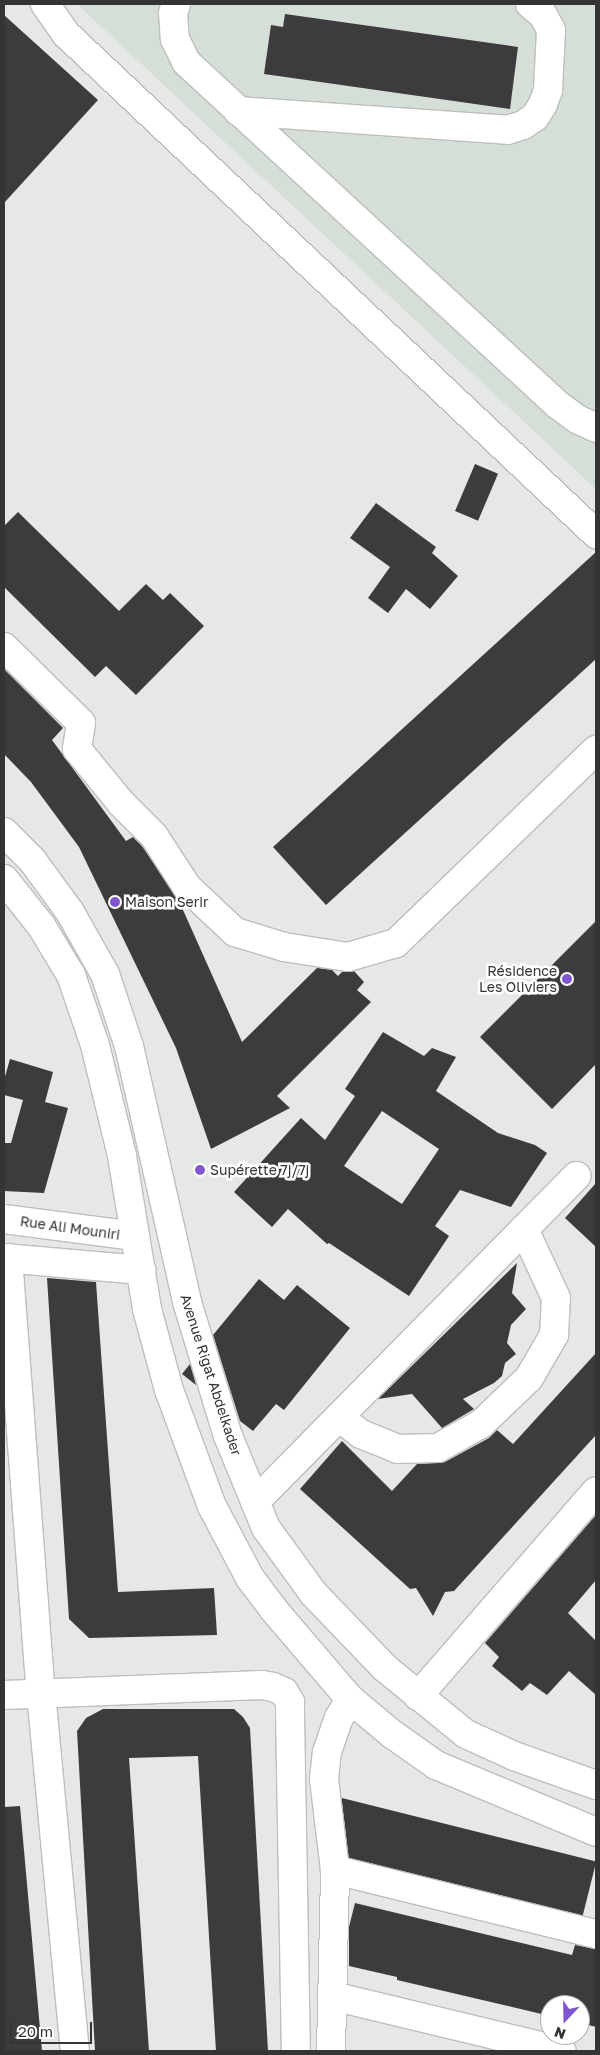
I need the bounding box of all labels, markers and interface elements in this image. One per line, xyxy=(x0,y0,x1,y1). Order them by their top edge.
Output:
place label: Maison Serir xyxy=(125,894,208,910)
marker: Maison Serir xyxy=(109,896,121,908)
place label: Résidence Les Oliviers xyxy=(479,963,557,996)
marker: Résidence Les Oliviers xyxy=(561,973,573,985)
place label: Supérette 7j/7j xyxy=(210,1162,309,1178)
marker: Supérette 7j/7j xyxy=(194,1164,206,1176)
street label: Rue Ali Mouniri xyxy=(19,1213,121,1243)
street label: Avenue Rigat Abdelkader xyxy=(177,1292,245,1458)
north arrow xyxy=(540,1995,590,2045)
scale bar xyxy=(12,2012,95,2044)
text: 20 m xyxy=(18,2022,53,2040)
text: N xyxy=(552,2024,568,2043)

